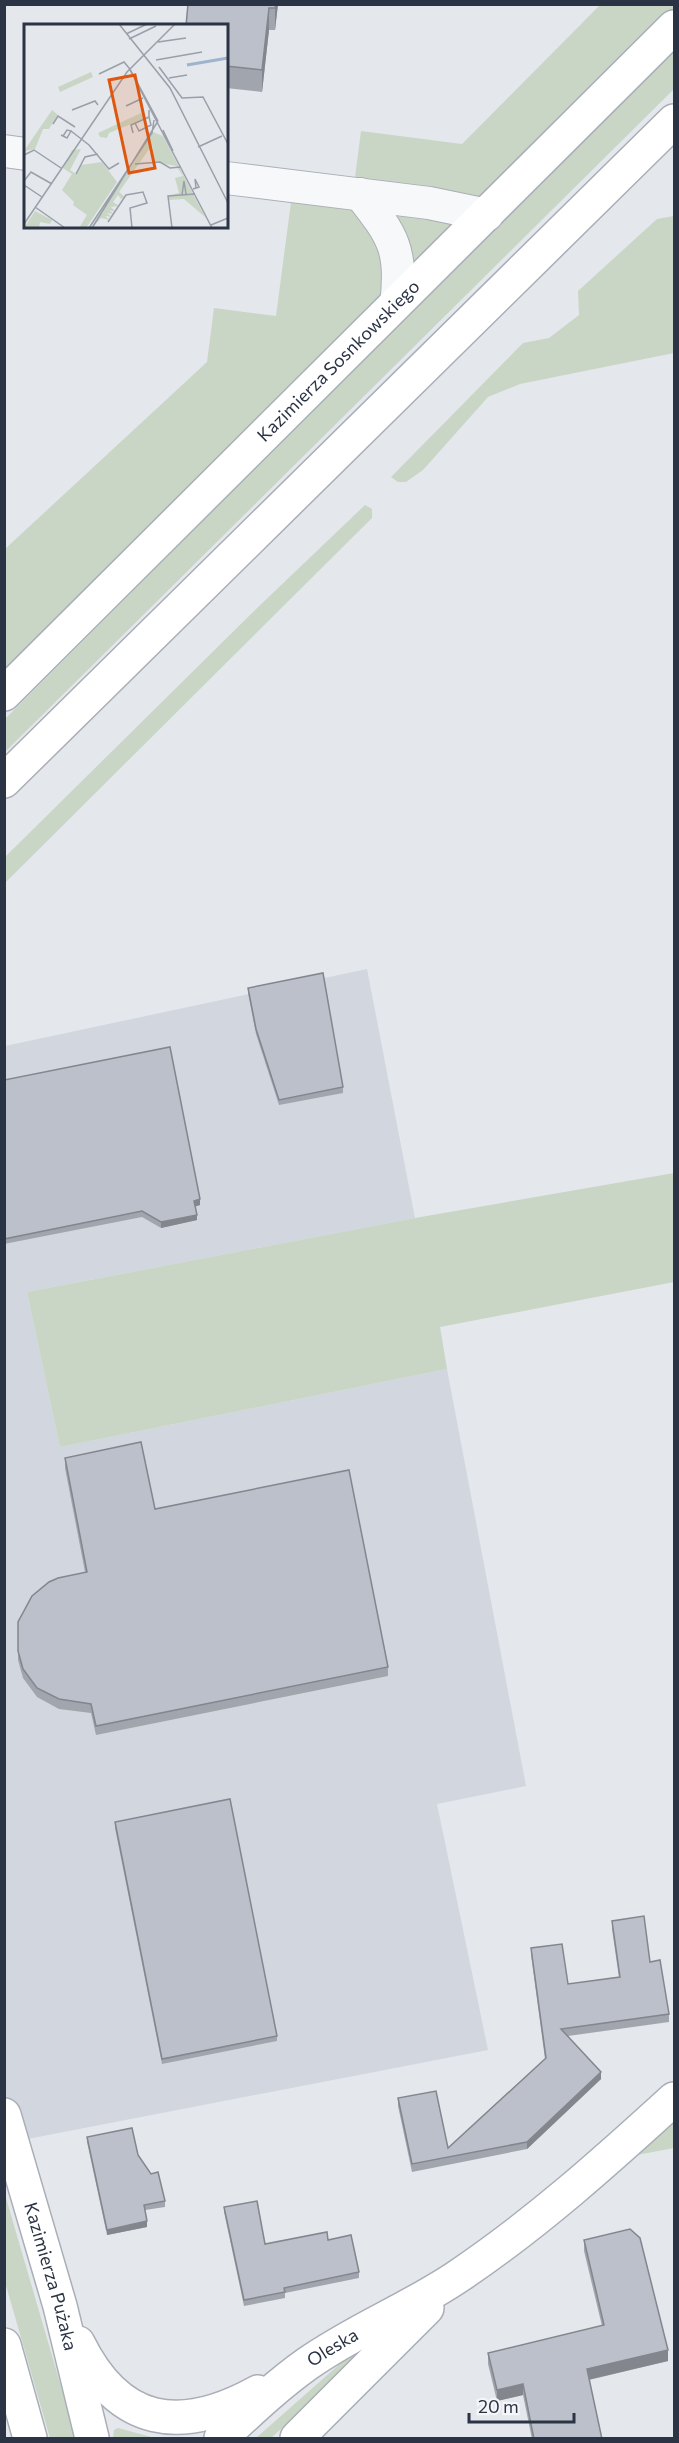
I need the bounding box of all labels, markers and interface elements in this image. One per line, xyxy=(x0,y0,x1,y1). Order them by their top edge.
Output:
inset map xyxy=(24,24,228,228)
street label: Kazimierza Sosnkowskiego xyxy=(252,275,424,446)
street label: Kazimierza Pużaka xyxy=(20,2199,82,2352)
street label: Oleska xyxy=(302,2323,362,2371)
scale bar xyxy=(469,2386,574,2424)
text: 20 m xyxy=(478,2395,519,2417)

